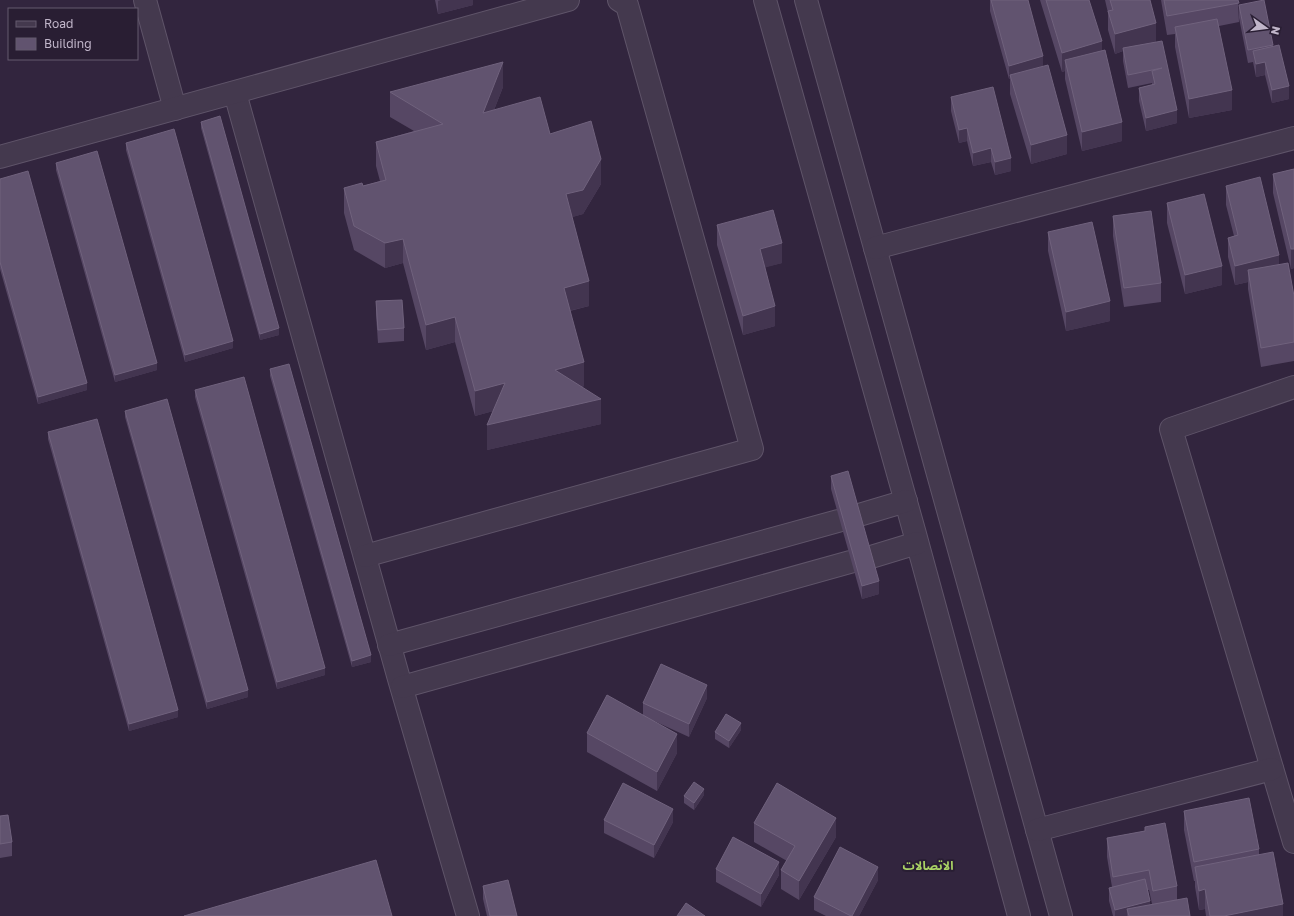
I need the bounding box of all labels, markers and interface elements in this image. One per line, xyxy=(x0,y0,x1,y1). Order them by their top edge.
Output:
legend xyxy=(8,8,138,60)
north arrow xyxy=(1246,8,1286,48)
text: Road xyxy=(44,16,73,31)
text: N xyxy=(1269,25,1284,36)
text: Building xyxy=(44,36,92,51)
district label: الاتصالات xyxy=(903,858,953,873)

